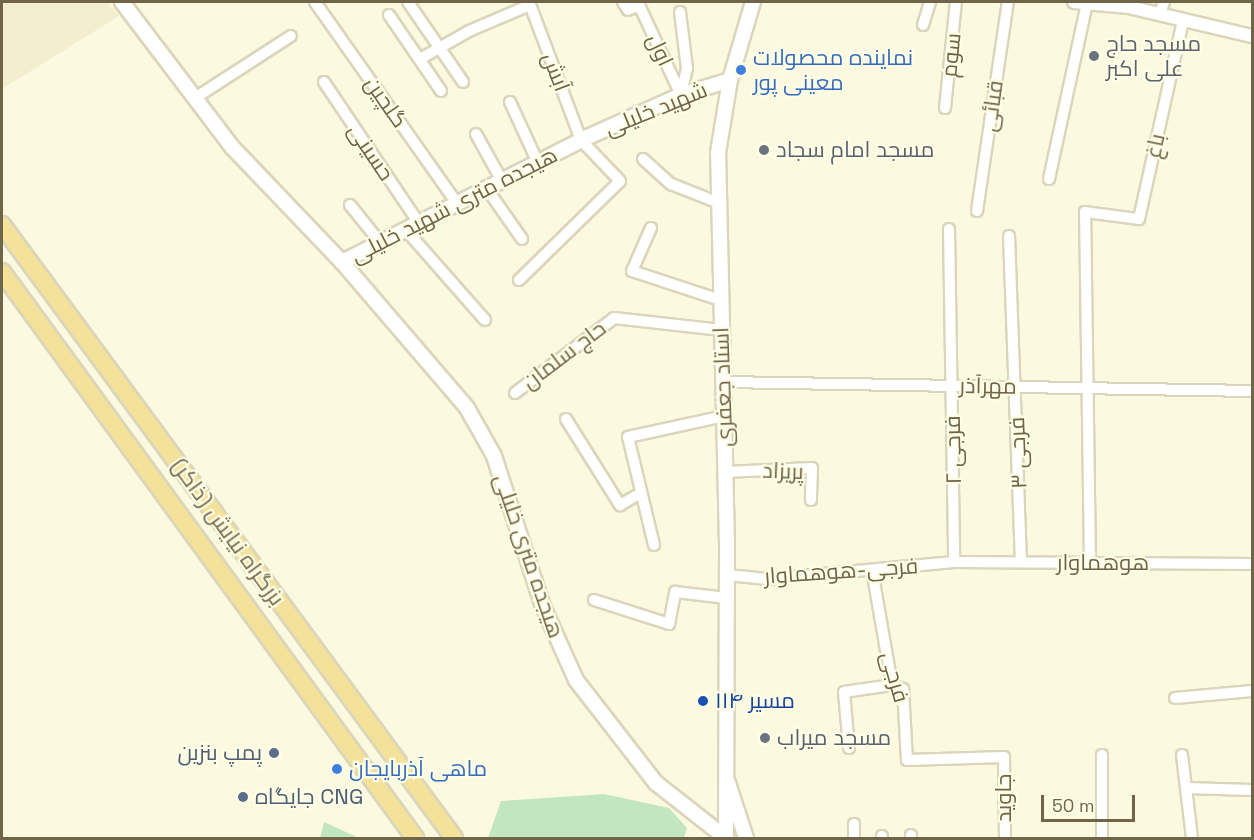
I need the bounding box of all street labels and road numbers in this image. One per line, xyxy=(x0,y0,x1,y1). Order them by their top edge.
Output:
street label: اول xyxy=(641,30,679,70)
street label: سوم xyxy=(936,31,966,79)
street label: آبش xyxy=(537,49,575,95)
street label: گلچین xyxy=(359,71,413,133)
street label: شهید خلیلی xyxy=(601,76,711,142)
street label: قبائی xyxy=(975,79,1009,133)
street label: حسینی xyxy=(342,118,400,186)
street label: باغ xyxy=(1140,131,1170,161)
street label: هیجده متری شهید خلیلی xyxy=(346,141,562,269)
street label: حاج سلمان xyxy=(517,315,611,395)
street label: استاد جعفری xyxy=(708,327,738,447)
street label: مهرآذر xyxy=(959,372,1017,400)
street label: فرجی ۲ xyxy=(939,415,967,485)
street label: فرجی ۳ xyxy=(1004,416,1032,490)
street label: بزرگراه نیایش (ذاکر) xyxy=(166,453,290,611)
street label: پریزاد xyxy=(762,457,804,485)
street label: هیجده متری خلیلی xyxy=(489,471,569,641)
street label: هوهماوار xyxy=(1057,550,1149,576)
street label: فرجی-هوهماوار xyxy=(763,552,919,590)
street label: فرجی xyxy=(875,649,915,705)
street label: جاوید xyxy=(991,774,1017,822)

